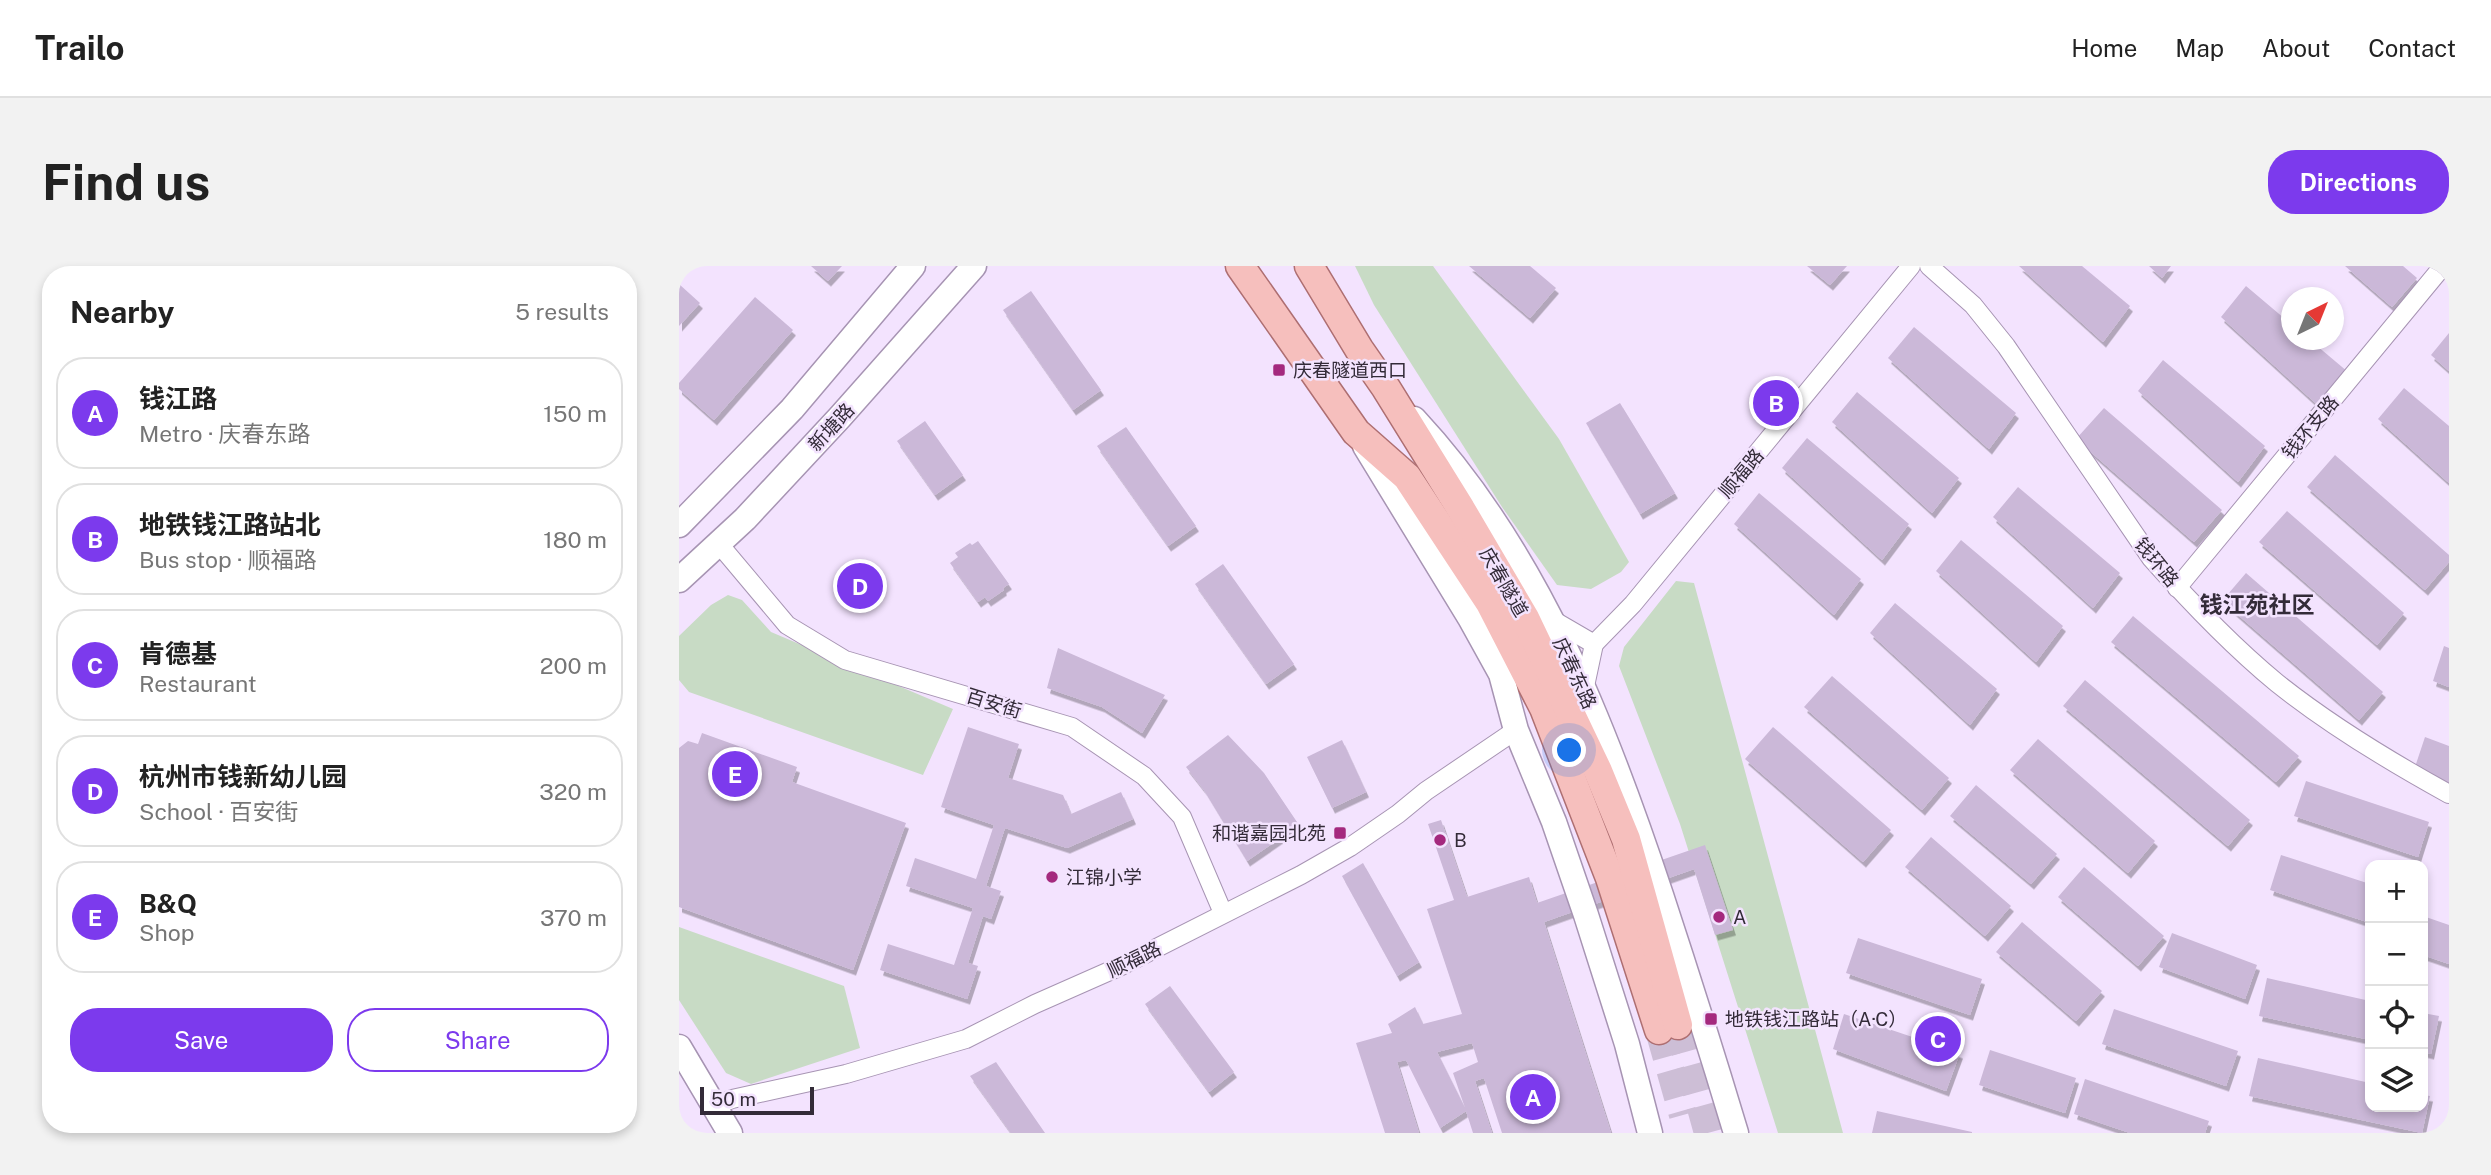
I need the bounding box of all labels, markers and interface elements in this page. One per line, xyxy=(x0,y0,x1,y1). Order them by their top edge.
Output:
text: Trailo xyxy=(35,29,125,67)
text: Home xyxy=(2071,34,2137,62)
text: Map xyxy=(2175,34,2224,62)
text: About xyxy=(2262,34,2330,62)
text: Contact xyxy=(2368,34,2456,62)
button: Directions xyxy=(2268,150,2449,214)
text: Find us xyxy=(42,153,210,211)
north arrow xyxy=(2281,287,2344,350)
text: Nearby xyxy=(70,294,174,330)
text: 5 results xyxy=(515,298,609,325)
place label: 庆春隧道西口 xyxy=(1293,359,1407,381)
marker: 庆春隧道西口 xyxy=(1271,362,1287,378)
pin: B xyxy=(1753,377,1799,429)
text: 钱江路 xyxy=(139,383,217,414)
street label: 钱环支路 xyxy=(2277,391,2343,463)
street label: 新塘路 xyxy=(804,399,858,455)
text: A xyxy=(87,400,103,427)
text: 150 m xyxy=(543,400,607,427)
text: Metro · 庆春东路 xyxy=(139,420,311,447)
street label: 顺福路 xyxy=(1714,444,1768,502)
text: 地铁钱江路站北 xyxy=(139,509,321,540)
text: B xyxy=(87,526,103,553)
text: 180 m xyxy=(543,526,607,553)
street label: 钱环路 xyxy=(2131,533,2183,591)
street label: 庆春隧道 xyxy=(1475,544,1533,620)
text: Bus stop · 顺福路 xyxy=(139,546,317,573)
pin: D xyxy=(837,560,883,612)
district label: 钱江苑社区 xyxy=(2200,591,2315,618)
street label: 庆春东路 xyxy=(1549,634,1601,712)
text: 肯德基 xyxy=(139,638,217,669)
text: C xyxy=(87,652,103,679)
text: 200 m xyxy=(540,652,607,679)
text: Restaurant xyxy=(139,670,257,697)
street label: 百安街 xyxy=(964,684,1024,722)
your location xyxy=(1552,733,1586,767)
pin: E xyxy=(712,748,758,800)
text: 杭州市钱新幼儿园 xyxy=(139,761,347,792)
text: D xyxy=(87,778,103,805)
text: 320 m xyxy=(539,778,607,805)
text: School · 百安街 xyxy=(139,798,298,825)
place label: 和谐嘉园北苑 xyxy=(1212,822,1326,844)
marker: 和谐嘉园北苑 xyxy=(1332,825,1348,841)
place label: B xyxy=(1454,829,1467,851)
marker: B xyxy=(1432,832,1448,848)
map controls xyxy=(2365,860,2428,1112)
button: + xyxy=(2365,860,2428,923)
place label: 江锦小学 xyxy=(1066,866,1142,888)
marker: 江锦小学 xyxy=(1044,869,1060,885)
text: B&Q xyxy=(139,888,197,919)
text: E xyxy=(88,904,102,931)
text: 370 m xyxy=(540,904,607,931)
place label: A xyxy=(1733,906,1747,928)
marker: A xyxy=(1711,909,1727,925)
text: Shop xyxy=(139,919,194,946)
button: − xyxy=(2365,923,2428,986)
street label: 顺福路 xyxy=(1104,937,1164,981)
button: locate xyxy=(2365,986,2428,1049)
button: Save xyxy=(70,1008,333,1072)
button: Share xyxy=(347,1008,609,1072)
place label: 地铁钱江路站（A·C） xyxy=(1725,1008,1907,1030)
marker: 地铁钱江路站（A·C） xyxy=(1703,1011,1719,1027)
pin: C xyxy=(1915,1013,1961,1065)
button: layers xyxy=(2365,1049,2428,1112)
pin: A xyxy=(1510,1071,1556,1123)
scale bar xyxy=(700,1084,814,1116)
text: 50 m xyxy=(711,1088,756,1110)

